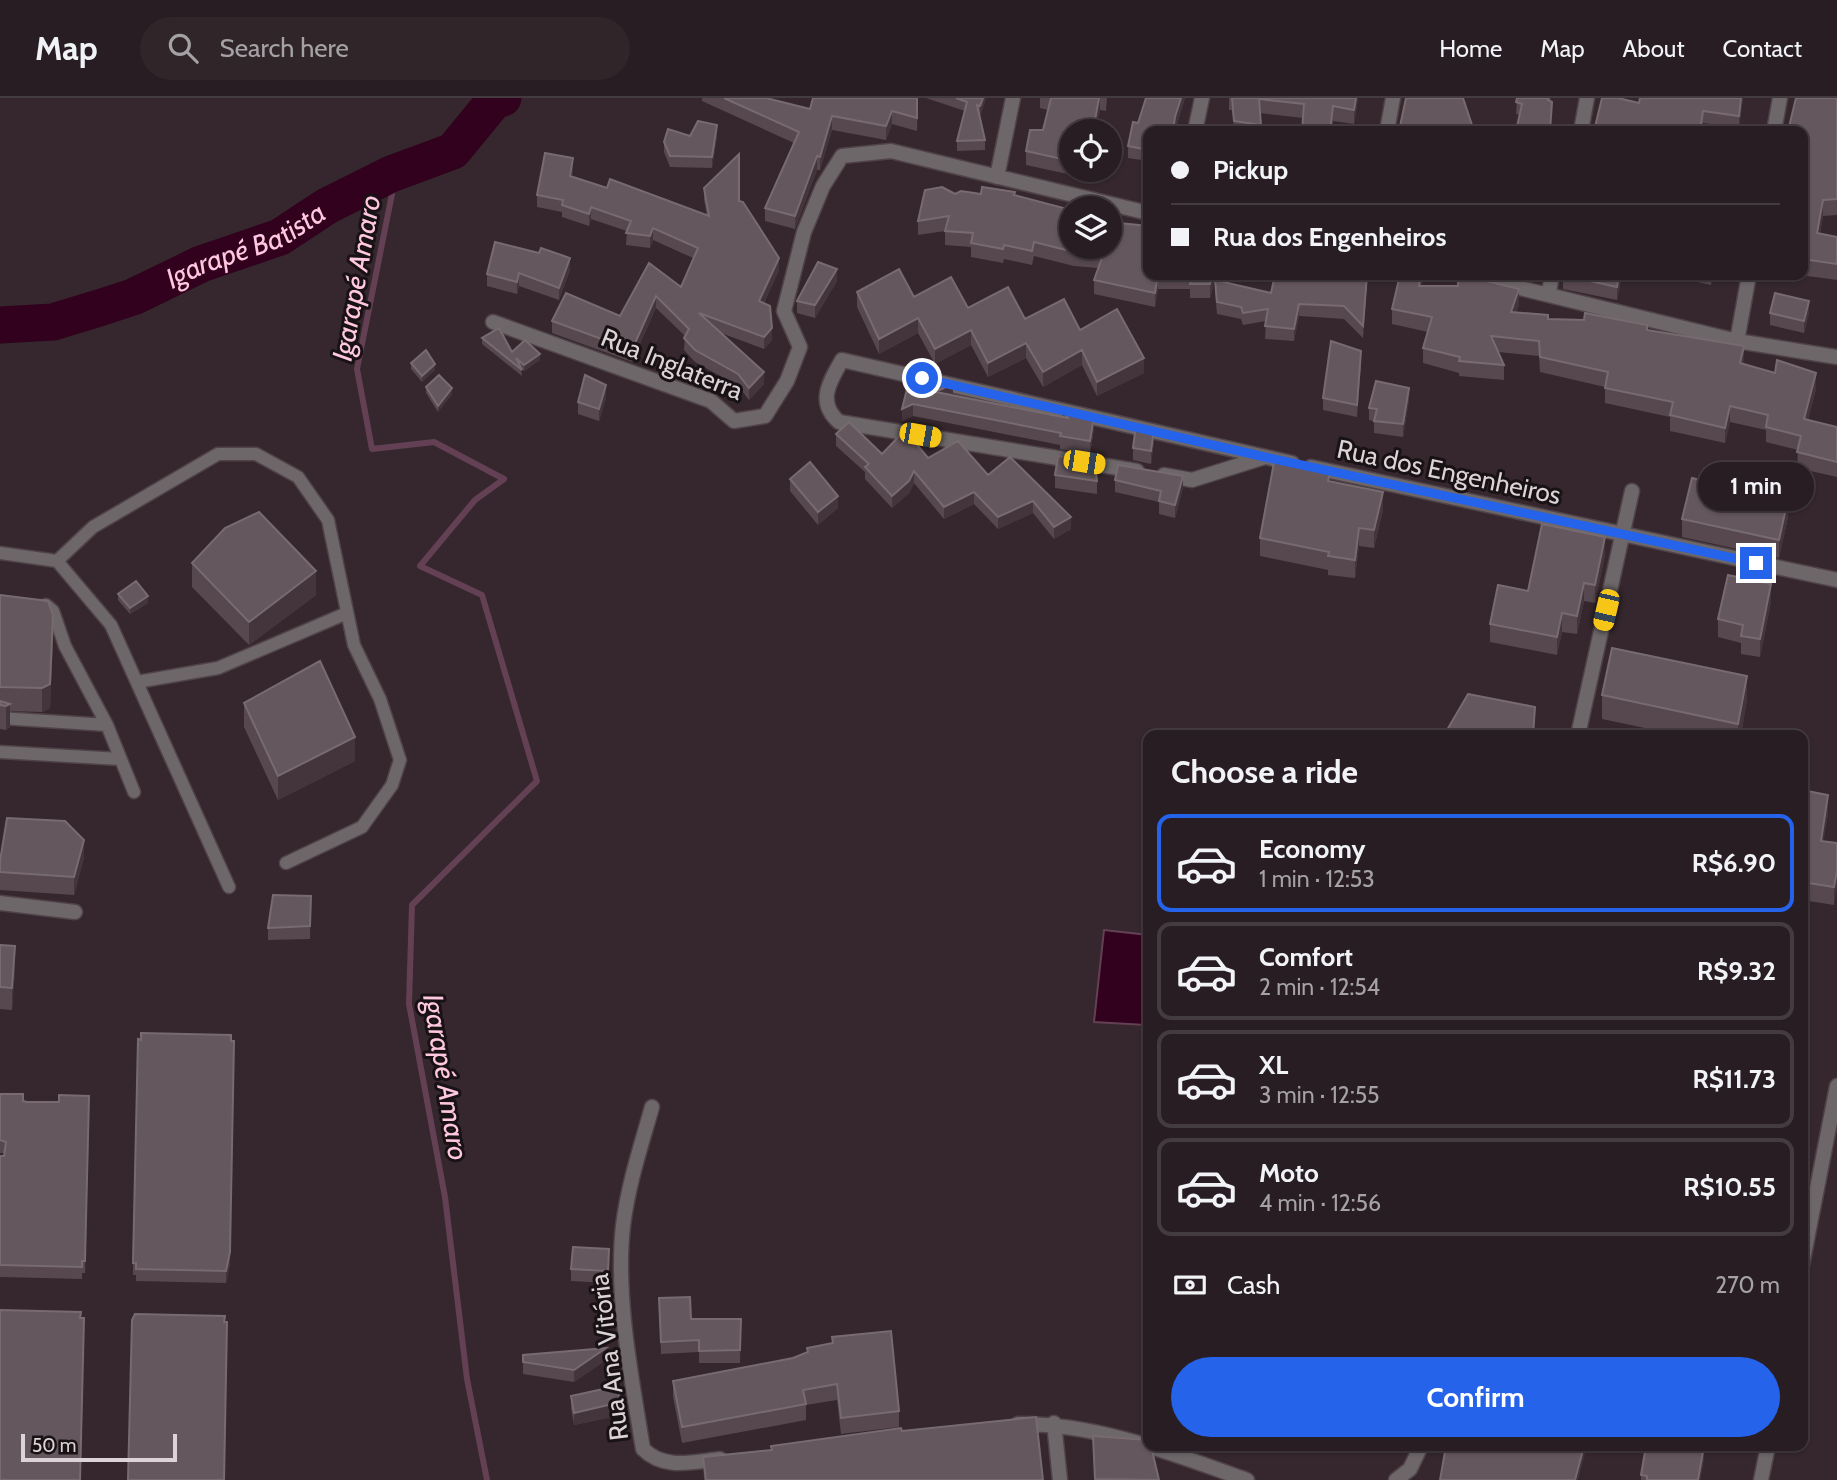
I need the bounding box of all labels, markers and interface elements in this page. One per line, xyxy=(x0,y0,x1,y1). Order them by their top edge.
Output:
search box xyxy=(140,17,630,80)
text: Map xyxy=(35,28,98,68)
icon: search xyxy=(164,29,202,67)
text: Search here xyxy=(220,32,349,64)
text: Home xyxy=(1439,34,1502,63)
text: Map xyxy=(1540,34,1585,63)
text: About xyxy=(1623,34,1685,63)
text: Contact xyxy=(1723,34,1802,63)
map controls xyxy=(1059,119,1122,259)
button: locate xyxy=(1059,119,1122,182)
text: Pickup xyxy=(1213,154,1288,186)
water label: Igarapé Amaro xyxy=(325,192,387,364)
water label: Igarapé Batista xyxy=(160,195,332,296)
button: layers xyxy=(1059,196,1122,259)
text: Rua dos Engenheiros xyxy=(1213,221,1446,253)
street label: Rua Inglaterra xyxy=(596,321,748,407)
route start xyxy=(906,362,938,394)
car xyxy=(898,421,943,449)
street label: Rua dos Engenheiros xyxy=(1334,433,1564,511)
car xyxy=(1062,448,1107,476)
callout: 1 min xyxy=(1698,462,1814,510)
text: 1 min xyxy=(1730,472,1782,500)
route end xyxy=(1740,547,1772,579)
car xyxy=(1592,587,1621,633)
text: Choose a ride xyxy=(1171,752,1358,791)
icon: car xyxy=(1175,832,1238,895)
text: Economy xyxy=(1259,833,1365,865)
text: R$6.90 xyxy=(1692,847,1776,879)
text: 1 min · 12:53 xyxy=(1259,865,1375,893)
icon: car xyxy=(1175,940,1238,1003)
text: Comfort xyxy=(1259,941,1353,973)
text: R$9.32 xyxy=(1697,955,1776,987)
text: 2 min · 12:54 xyxy=(1259,973,1380,1001)
water label: Igarapé Amaro xyxy=(416,992,476,1162)
icon: car xyxy=(1175,1048,1238,1111)
text: XL xyxy=(1259,1049,1288,1081)
text: R$11.73 xyxy=(1692,1063,1776,1095)
text: 3 min · 12:55 xyxy=(1259,1081,1380,1109)
icon: car xyxy=(1175,1156,1238,1219)
text: Moto xyxy=(1259,1157,1319,1189)
text: R$10.55 xyxy=(1683,1171,1776,1203)
text: 4 min · 12:56 xyxy=(1259,1189,1381,1217)
icon: cash xyxy=(1171,1266,1209,1304)
text: Cash xyxy=(1227,1269,1280,1301)
street label: Rua Ana Vitória xyxy=(583,1271,635,1442)
text: 270 m xyxy=(1715,1271,1780,1299)
button: Confirm xyxy=(1171,1357,1780,1437)
scale bar xyxy=(21,1431,177,1463)
text: 50 m xyxy=(32,1434,76,1457)

